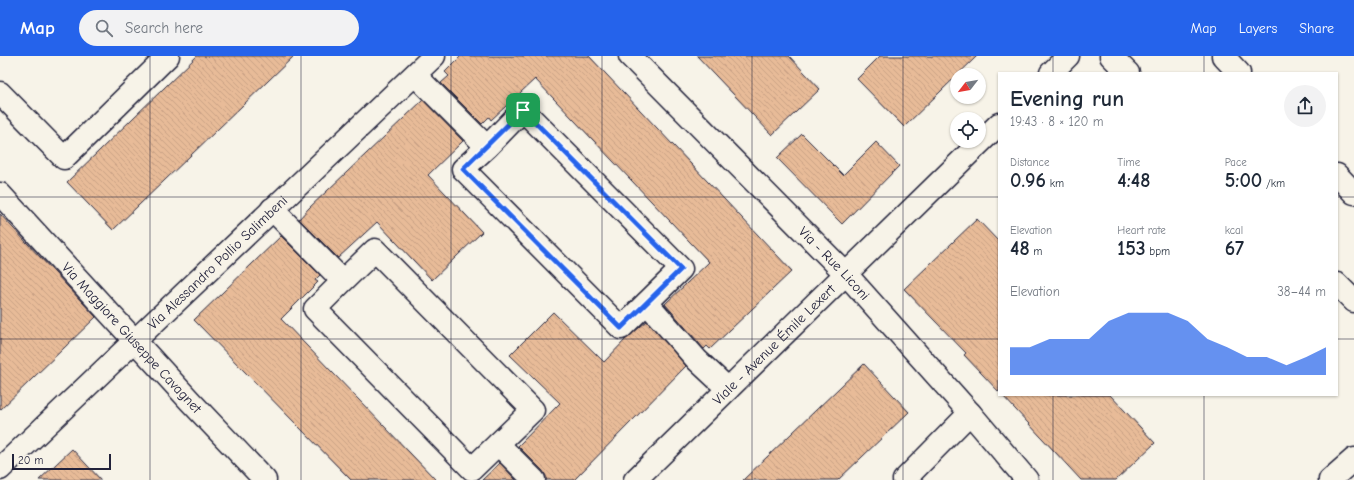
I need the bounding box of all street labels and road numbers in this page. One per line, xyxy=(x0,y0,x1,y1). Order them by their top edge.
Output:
street label: Via Alessandro Pollio Salimbeni xyxy=(144,192,291,333)
street label: Via - Rue Liconi xyxy=(795,223,873,304)
street label: Via Maggiore Giuseppe Cavagnet xyxy=(58,259,206,418)
street label: Viale - Avenue Émile Lexert xyxy=(709,280,840,409)

